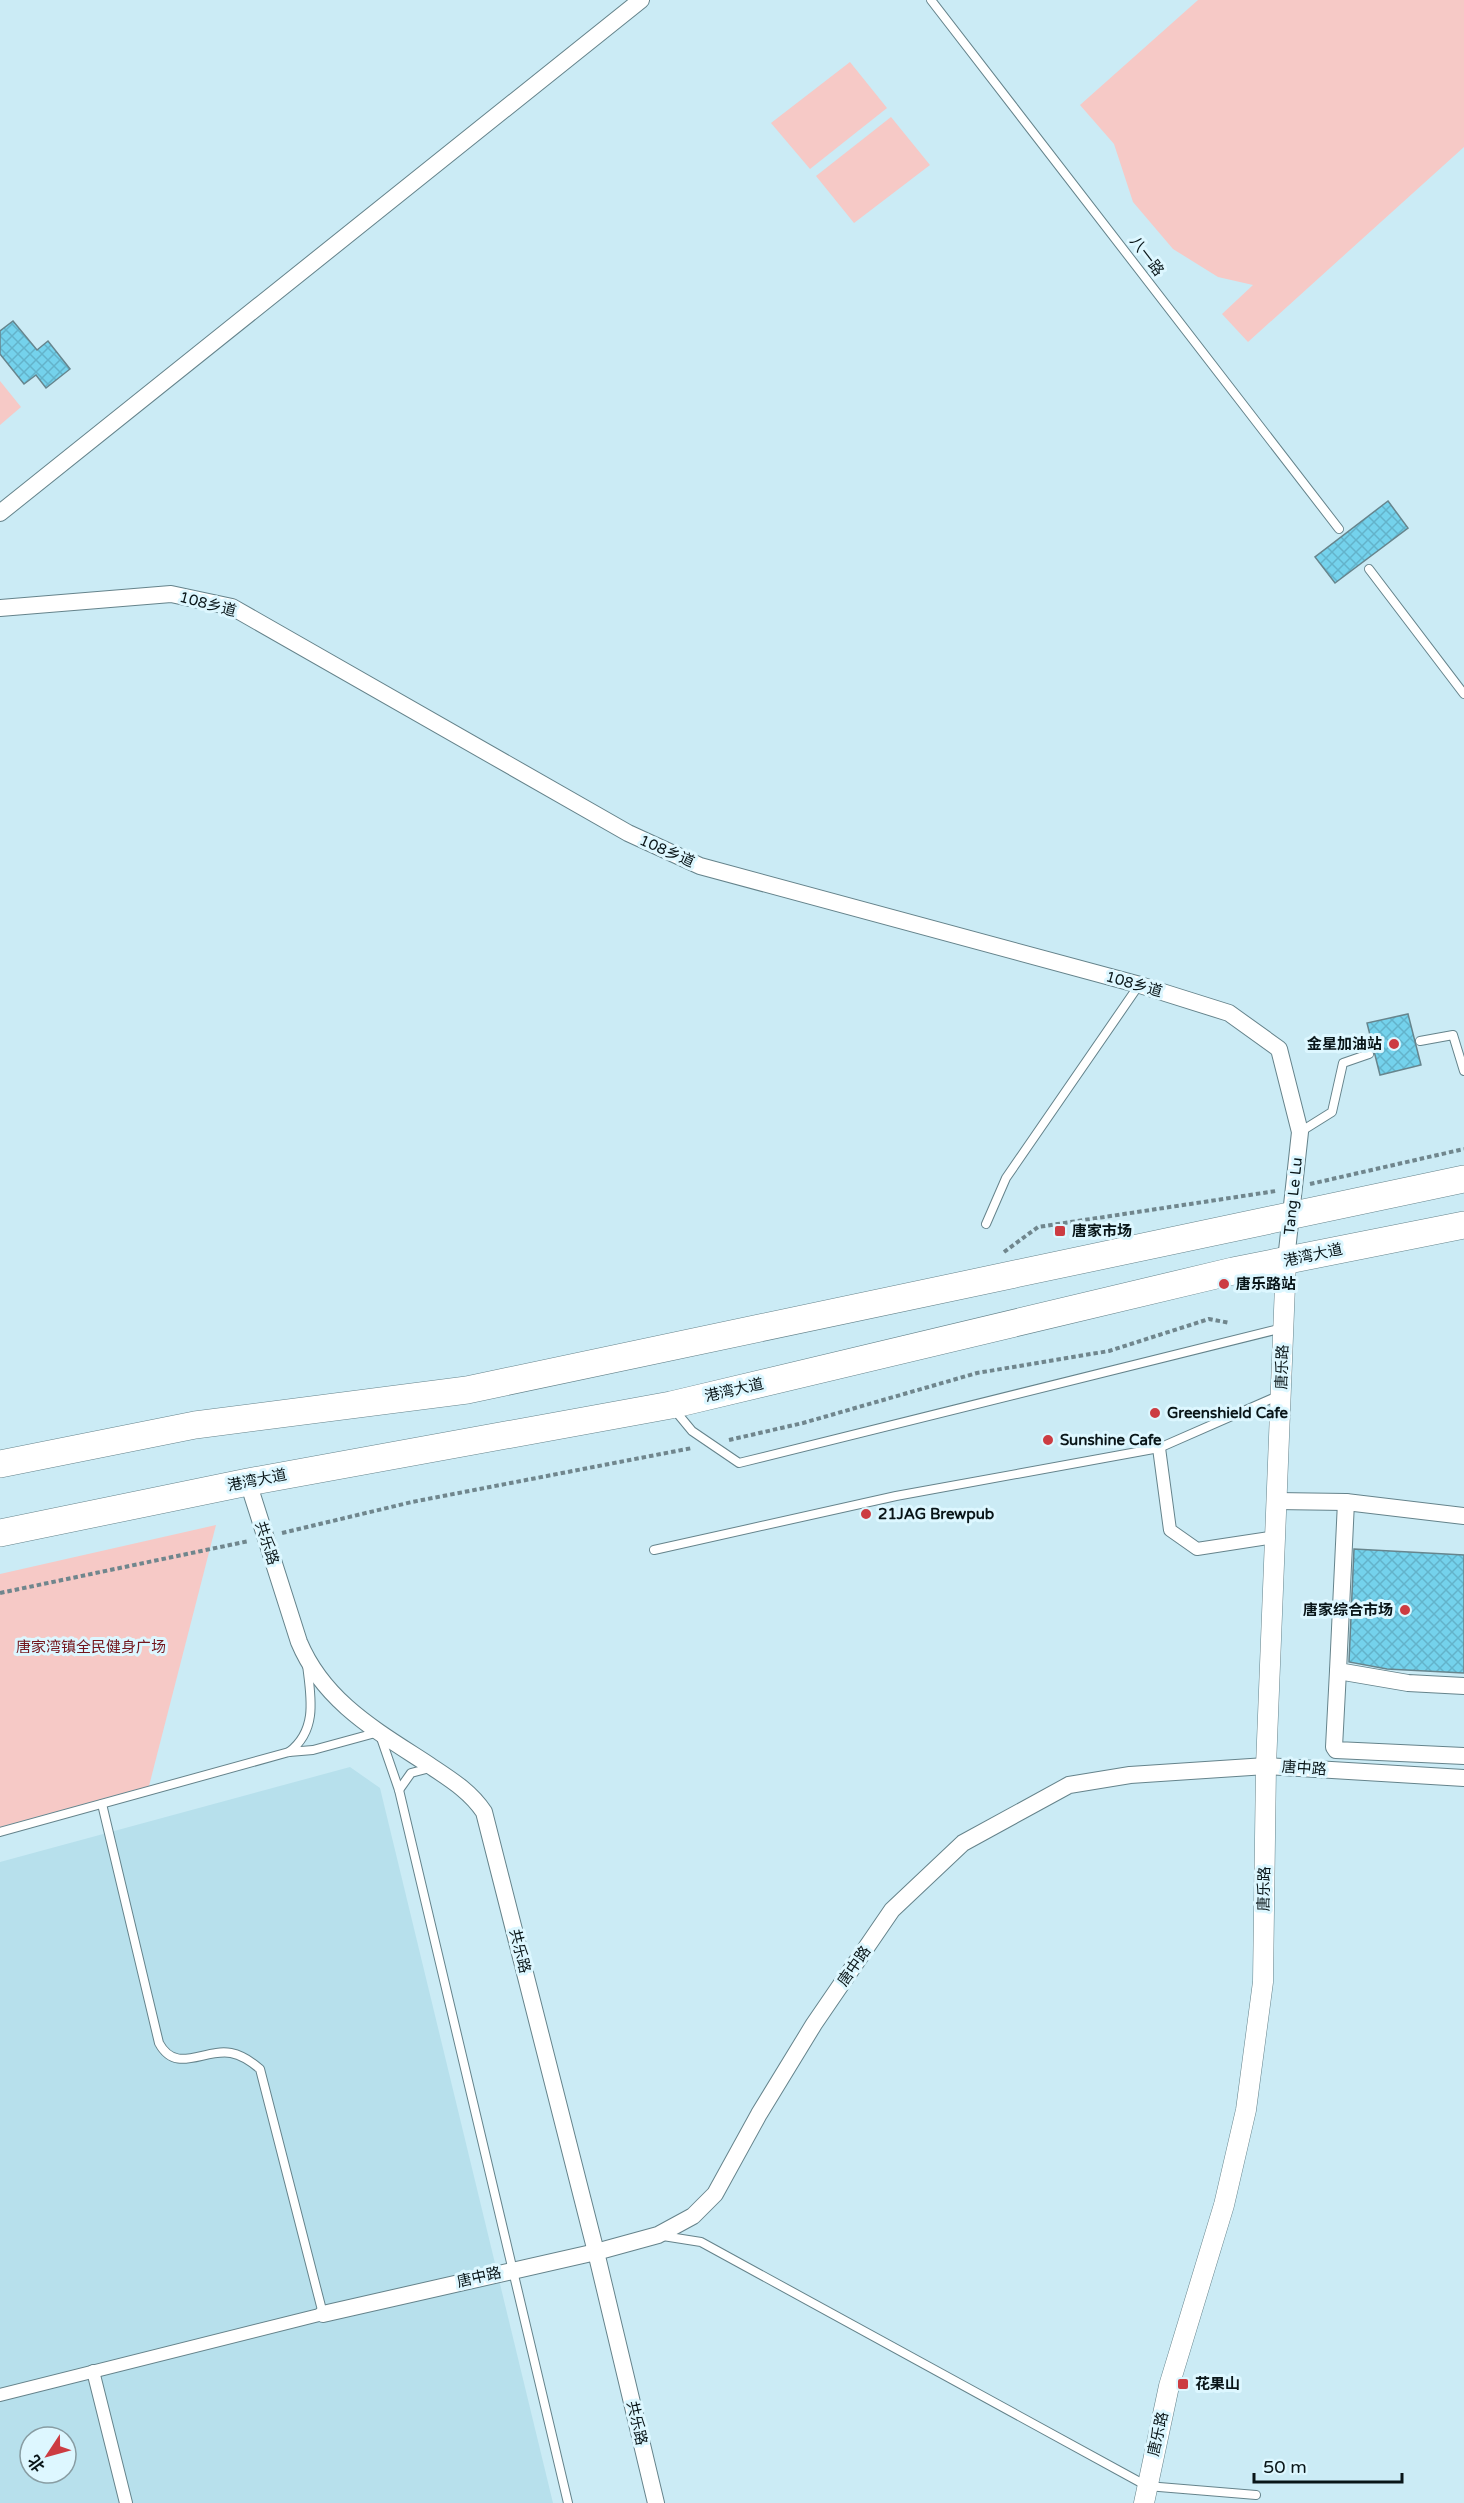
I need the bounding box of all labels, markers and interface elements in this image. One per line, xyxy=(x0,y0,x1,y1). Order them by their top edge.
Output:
street label: 八一路 xyxy=(1126,233,1168,279)
street label: 108乡道 xyxy=(178,588,238,620)
street label: 108乡道 xyxy=(637,831,697,871)
street label: 108乡道 xyxy=(1104,967,1164,1001)
place label: 金星加油站 xyxy=(1307,1035,1382,1053)
marker: 金星加油站 xyxy=(1387,1037,1401,1051)
street label: Tang Le Lu xyxy=(1280,1156,1306,1236)
place label: 唐家市场 xyxy=(1072,1222,1132,1240)
marker: 唐家市场 xyxy=(1053,1224,1067,1238)
street label: 港湾大道 xyxy=(1282,1240,1344,1270)
place label: 唐乐路站 xyxy=(1236,1275,1296,1293)
marker: 唐乐路站 xyxy=(1217,1277,1231,1291)
street label: 唐乐路 xyxy=(1272,1344,1292,1390)
street label: 港湾大道 xyxy=(703,1374,765,1406)
place label: Greenshield Cafe xyxy=(1167,1404,1289,1422)
marker: Greenshield Cafe xyxy=(1148,1406,1162,1420)
place label: Sunshine Cafe xyxy=(1060,1431,1162,1449)
marker: Sunshine Cafe xyxy=(1041,1433,1055,1447)
street label: 港湾大道 xyxy=(226,1465,288,1495)
place label: 21JAG Brewpub xyxy=(878,1505,995,1524)
marker: 21JAG Brewpub xyxy=(859,1507,873,1521)
street label: 共乐路 xyxy=(251,1519,283,1567)
place label: 唐家综合市场 xyxy=(1303,1601,1393,1619)
marker: 唐家综合市场 xyxy=(1398,1603,1412,1617)
park label: 唐家湾镇全民健身广场 xyxy=(16,1638,166,1656)
street label: 唐中路 xyxy=(1281,1757,1327,1779)
street label: 唐乐路 xyxy=(1255,1866,1273,1912)
street label: 共乐路 xyxy=(506,1927,534,1975)
street label: 唐中路 xyxy=(834,1942,874,1990)
street label: 唐中路 xyxy=(455,2263,503,2291)
place label: 花果山 xyxy=(1195,2375,1240,2393)
marker: 花果山 xyxy=(1176,2377,1190,2391)
street label: 共乐路 xyxy=(623,2399,651,2447)
street label: 唐乐路 xyxy=(1144,2410,1172,2458)
north arrow xyxy=(18,2425,78,2485)
scale bar xyxy=(1254,2446,1402,2484)
text: 北 xyxy=(24,2451,49,2476)
text: 50 m xyxy=(1263,2456,1307,2478)

